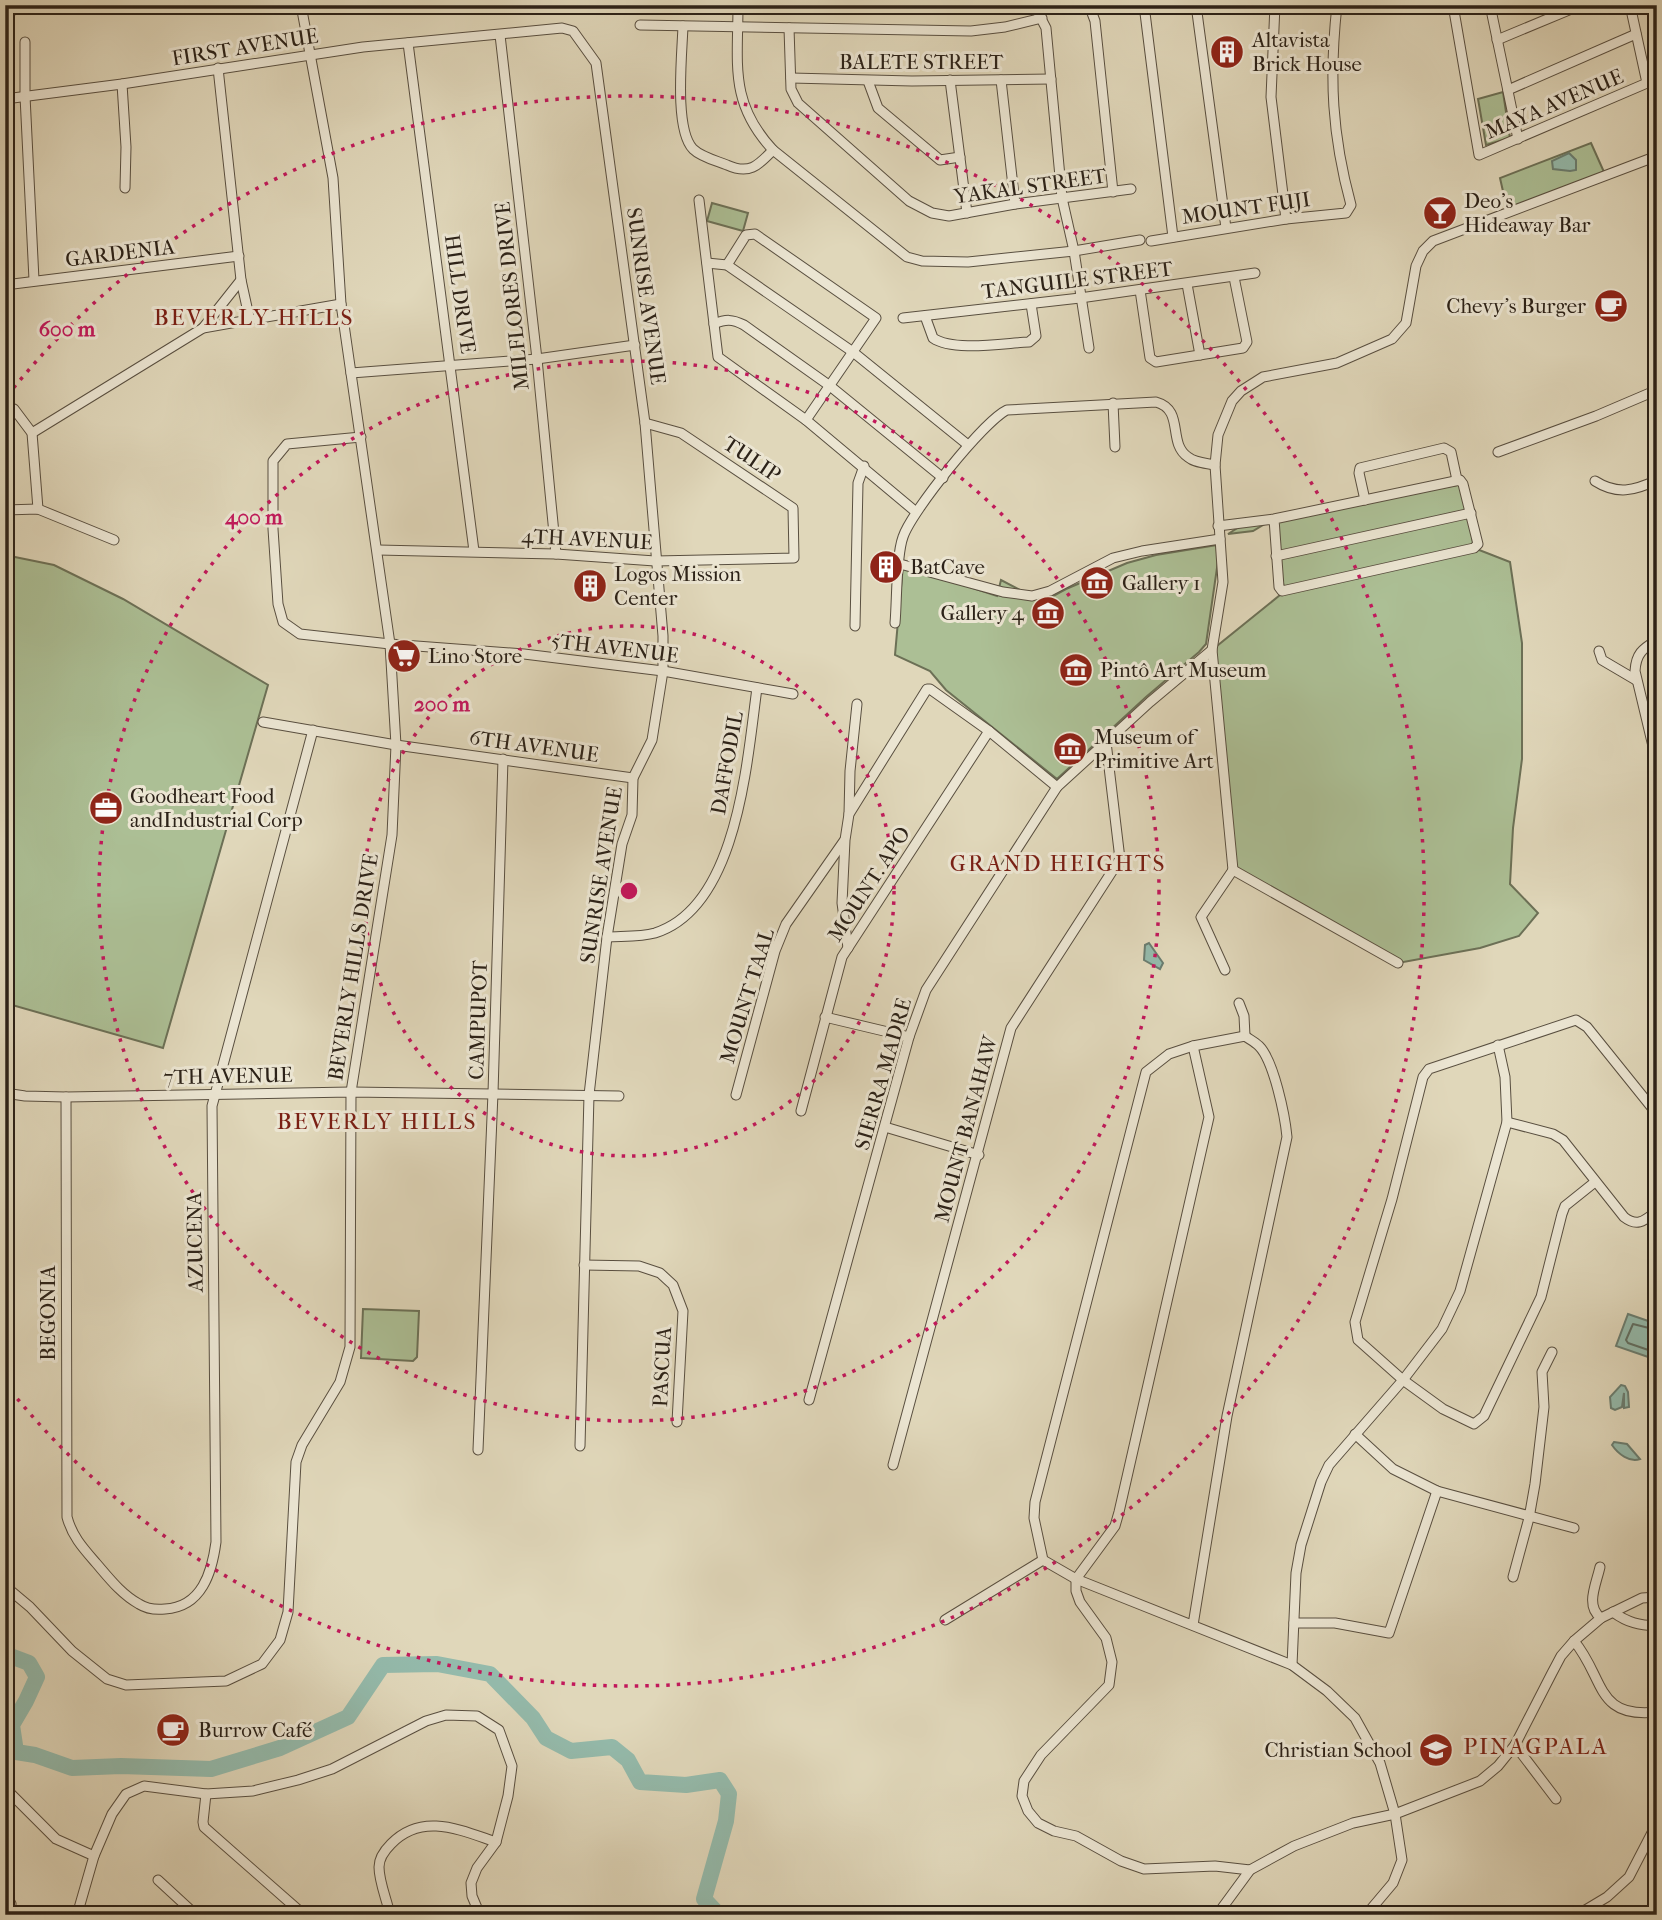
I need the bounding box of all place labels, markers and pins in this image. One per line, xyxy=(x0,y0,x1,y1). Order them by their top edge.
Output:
place label: Altavista Brick House xyxy=(1251,28,1362,76)
building icon: Altavista Brick House xyxy=(1208,33,1246,71)
place label: Deo's Hideaway Bar xyxy=(1464,189,1591,237)
bar icon: Deo's Hideaway Bar xyxy=(1421,194,1459,232)
cafe icon: Chevy's Burger xyxy=(1592,287,1630,325)
place label: Chevy's Burger xyxy=(1446,294,1586,318)
building icon: BatCave xyxy=(867,548,905,586)
place label: BatCave xyxy=(910,555,985,579)
place label: Logos Mission Center xyxy=(614,562,741,610)
museum icon: Gallery 1 xyxy=(1078,564,1116,602)
building icon: Logos Mission Center xyxy=(571,567,609,605)
place label: Gallery 1 xyxy=(1122,571,1201,595)
museum icon: Gallery 4 xyxy=(1029,594,1067,632)
place label: Gallery 4 xyxy=(941,601,1025,625)
supermarket icon: Lino Store xyxy=(385,637,423,675)
place label: Lino Store xyxy=(428,644,522,668)
museum icon: Pintô Art Museum xyxy=(1057,651,1095,689)
place label: Pintô Art Museum xyxy=(1100,658,1267,682)
place label: Museum of Primitive Art xyxy=(1094,725,1214,773)
museum icon: Museum of Primitive Art xyxy=(1051,730,1089,768)
place label: Goodheart Food andIndustrial Corp xyxy=(130,784,303,832)
office icon: Goodheart Food andIndustrial Corp xyxy=(87,789,125,827)
centre of rings xyxy=(617,879,641,903)
cafe icon: Burrow Café xyxy=(154,1711,192,1749)
place label: Burrow Café xyxy=(198,1718,313,1742)
school or university icon: Christian School xyxy=(1417,1731,1455,1769)
place label: Christian School xyxy=(1264,1738,1412,1762)

